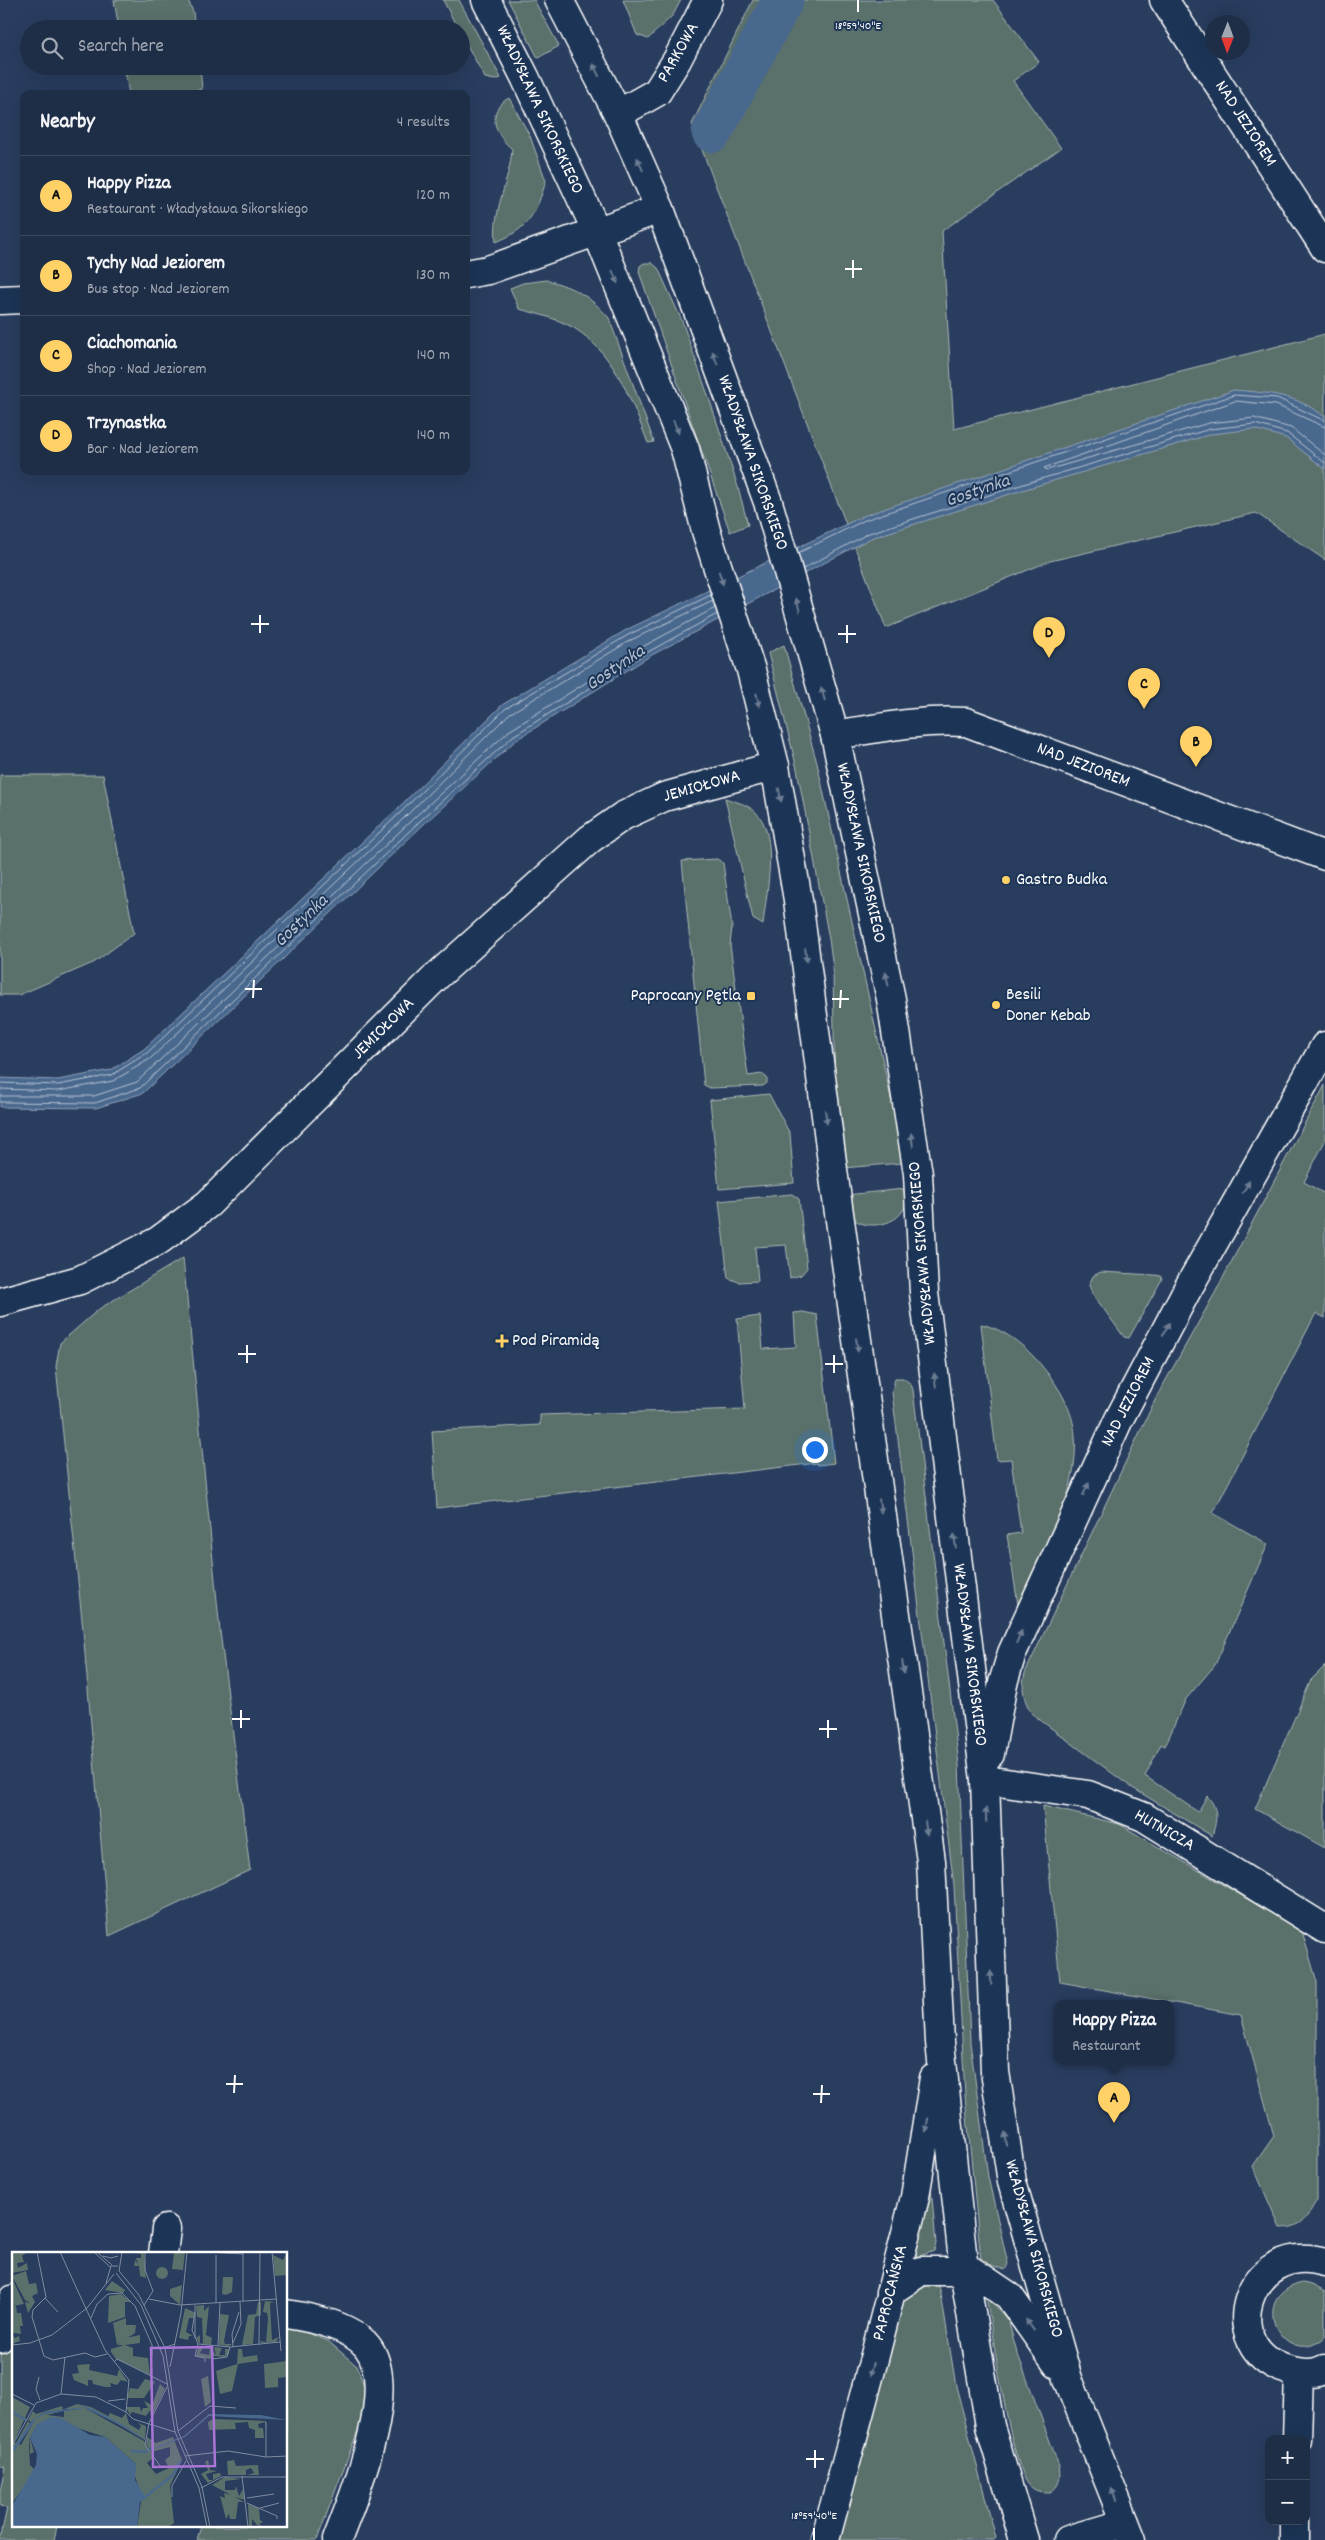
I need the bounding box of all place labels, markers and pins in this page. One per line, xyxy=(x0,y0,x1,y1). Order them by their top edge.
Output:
pin: D xyxy=(1033,617,1065,658)
pin: C xyxy=(1128,668,1160,709)
pin: B xyxy=(1180,726,1212,767)
place label: Gastro Budka xyxy=(1016,868,1108,893)
marker: Gastro Budka xyxy=(1000,874,1012,886)
place label: Besili Doner Kebab xyxy=(1006,983,1091,1029)
place label: Paprocany Pętla xyxy=(631,984,742,1009)
marker: Paprocany Pętla xyxy=(745,990,757,1002)
marker: Besili Doner Kebab xyxy=(990,999,1002,1011)
place label: Pod Piramidą xyxy=(512,1329,599,1354)
marker: Pod Piramidą xyxy=(496,1335,508,1347)
pin: A xyxy=(1098,2082,1130,2123)

